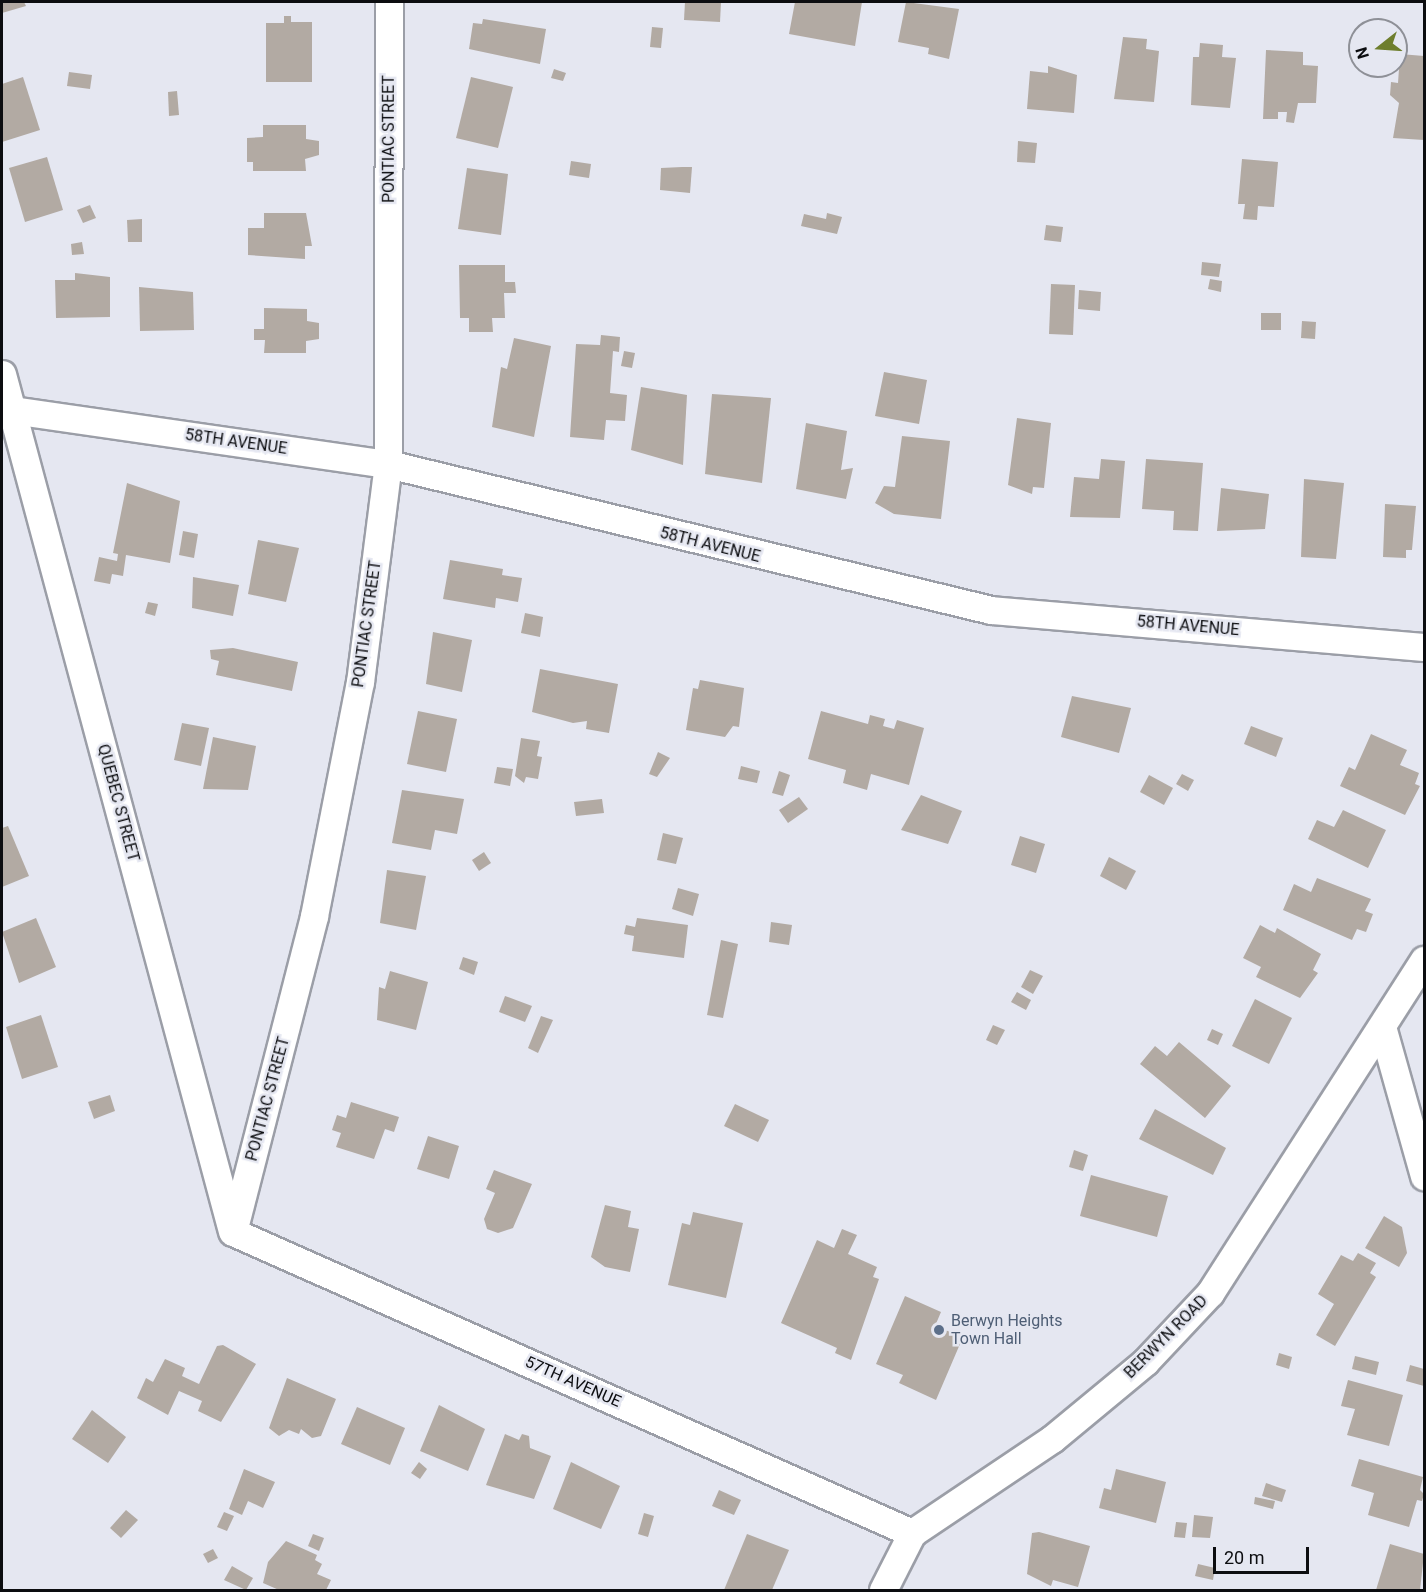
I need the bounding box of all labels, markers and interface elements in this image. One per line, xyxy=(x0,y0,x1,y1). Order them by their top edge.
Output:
north arrow xyxy=(1348,18,1408,78)
text: N xyxy=(1351,45,1373,61)
street label: PONTIAC STREET xyxy=(379,75,399,203)
street label: 58TH AVENUE xyxy=(184,425,288,459)
street label: 58TH AVENUE xyxy=(658,523,762,567)
street label: PONTIAC STREET xyxy=(349,559,385,689)
street label: 58TH AVENUE xyxy=(1136,612,1240,640)
street label: QUEBEC STREET xyxy=(93,742,143,864)
street label: PONTIAC STREET xyxy=(242,1035,294,1163)
street label: BERWYN ROAD xyxy=(1120,1291,1212,1383)
place label: Berwyn Heights Town Hall xyxy=(951,1311,1062,1349)
marker: Berwyn Heights Town Hall xyxy=(932,1323,946,1337)
street label: 57TH AVENUE xyxy=(522,1352,624,1412)
scale bar xyxy=(1216,1535,1312,1573)
text: 20 m xyxy=(1224,1547,1264,1568)

